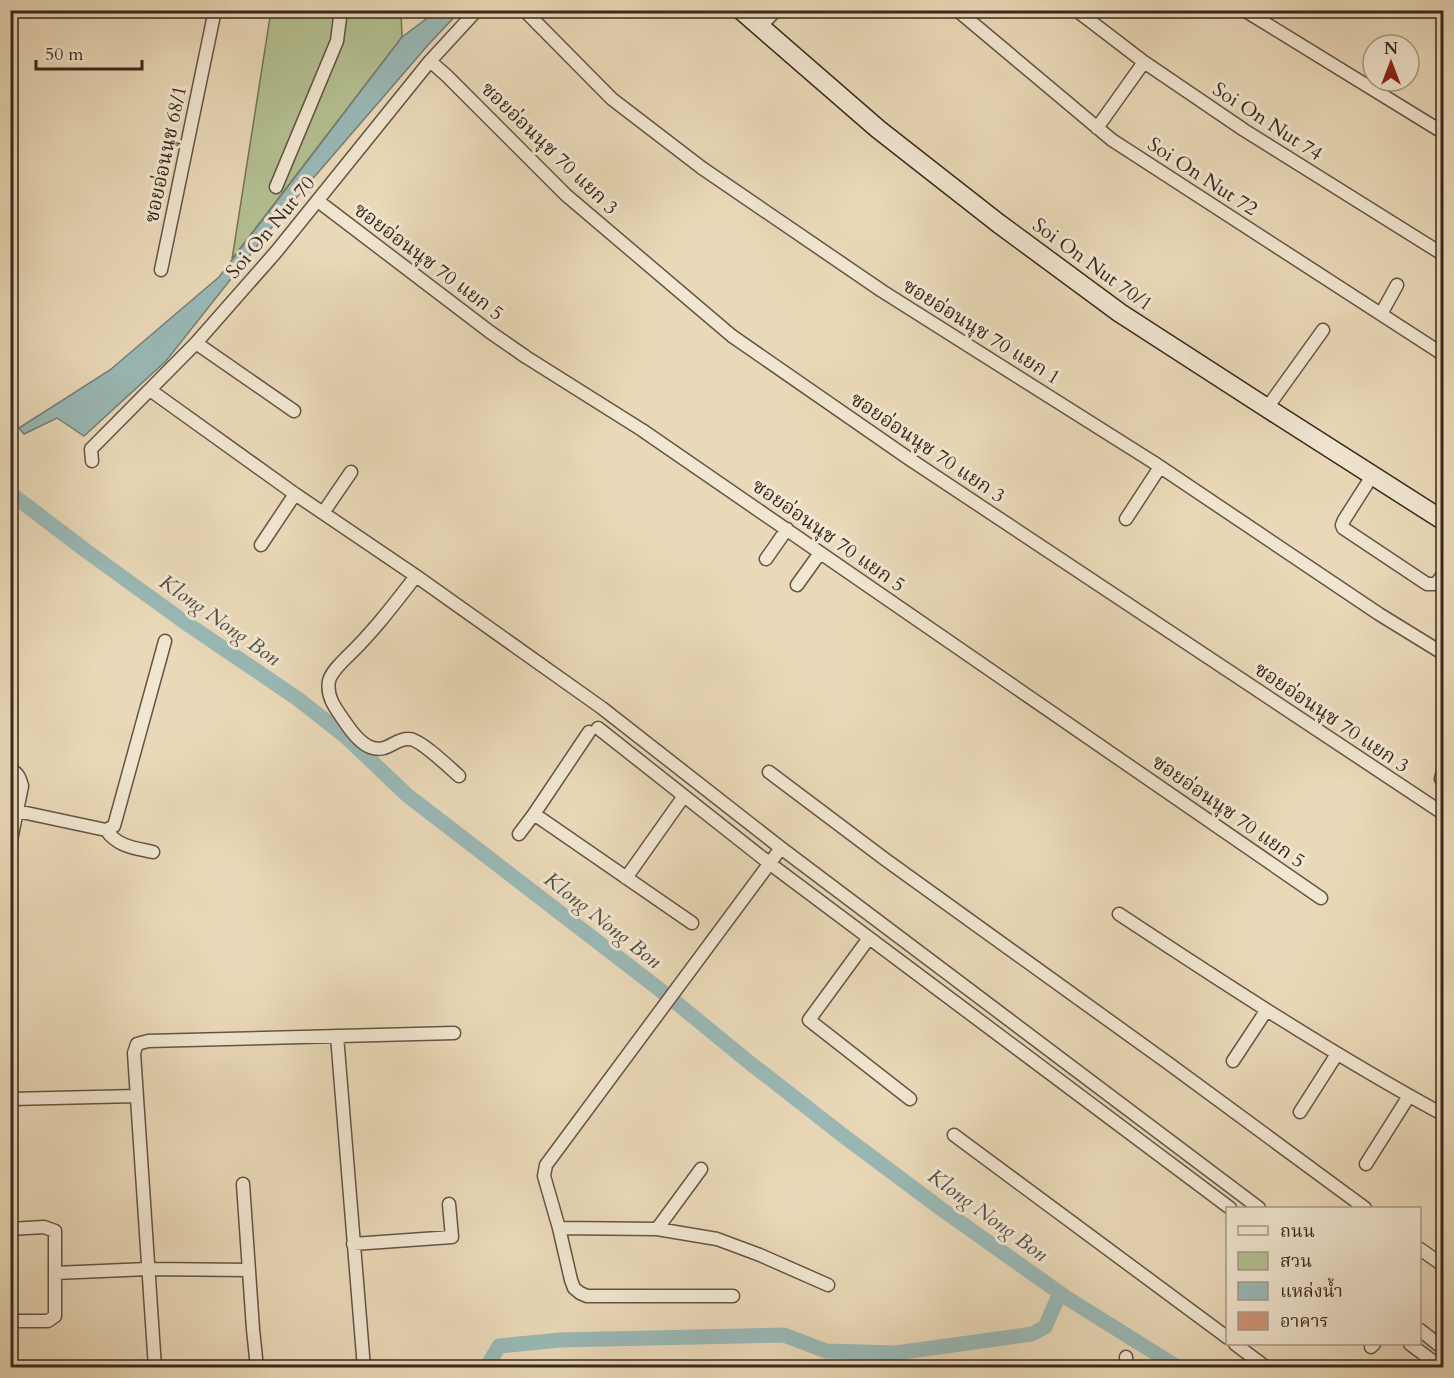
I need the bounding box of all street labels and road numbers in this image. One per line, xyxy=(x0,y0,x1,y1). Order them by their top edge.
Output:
street label: ซอยอ่อนนุช 70 แยก 3 xyxy=(475,76,624,221)
street label: Soi On Nut 74 xyxy=(1208,76,1328,167)
street label: ซอยอ่อนนุช 68/1 xyxy=(138,83,193,225)
street label: Soi On Nut 72 xyxy=(1143,131,1263,222)
street label: Soi On Nut 70 xyxy=(220,170,321,284)
street label: ซอยอ่อนนุช 70 แยก 5 xyxy=(348,196,509,327)
street label: Soi On Nut 70/1 xyxy=(1027,212,1158,317)
street label: ซอยอ่อนนุช 70 แยก 1 xyxy=(898,272,1066,391)
street label: ซอยอ่อนนุช 70 แยก 3 xyxy=(845,386,1010,509)
street label: ซอยอ่อนนุช 70 แยก 5 xyxy=(747,472,911,598)
street label: ซอยอ่อนนุช 70 แยก 3 xyxy=(1249,656,1414,779)
street label: ซอยอ่อนนุช 70 แยก 5 xyxy=(1147,748,1311,874)

